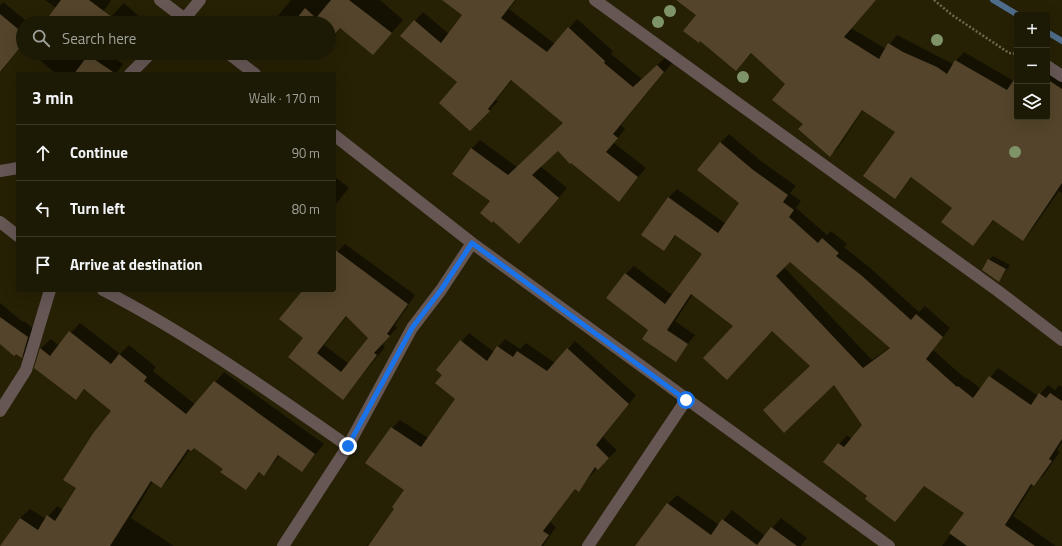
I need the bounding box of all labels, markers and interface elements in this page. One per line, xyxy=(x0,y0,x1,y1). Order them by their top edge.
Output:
map controls xyxy=(1014,12,1050,120)
button: + xyxy=(1014,12,1050,48)
search box xyxy=(16,16,336,60)
icon: search xyxy=(30,27,52,49)
text: Search here xyxy=(62,27,136,50)
button: − xyxy=(1014,48,1050,84)
button: layers xyxy=(1014,84,1050,120)
text: 3 min xyxy=(32,85,73,111)
text: Walk · 170 m xyxy=(249,88,320,108)
text: Continue xyxy=(70,141,128,164)
icon: ahead xyxy=(32,142,54,164)
text: 90 m xyxy=(292,143,320,163)
text: Turn left xyxy=(70,197,125,220)
icon: left xyxy=(32,198,54,220)
text: 80 m xyxy=(292,199,320,219)
text: Arrive at destination xyxy=(70,253,203,276)
icon: arrive xyxy=(32,254,54,276)
route start xyxy=(677,391,695,409)
route end xyxy=(339,437,357,455)

